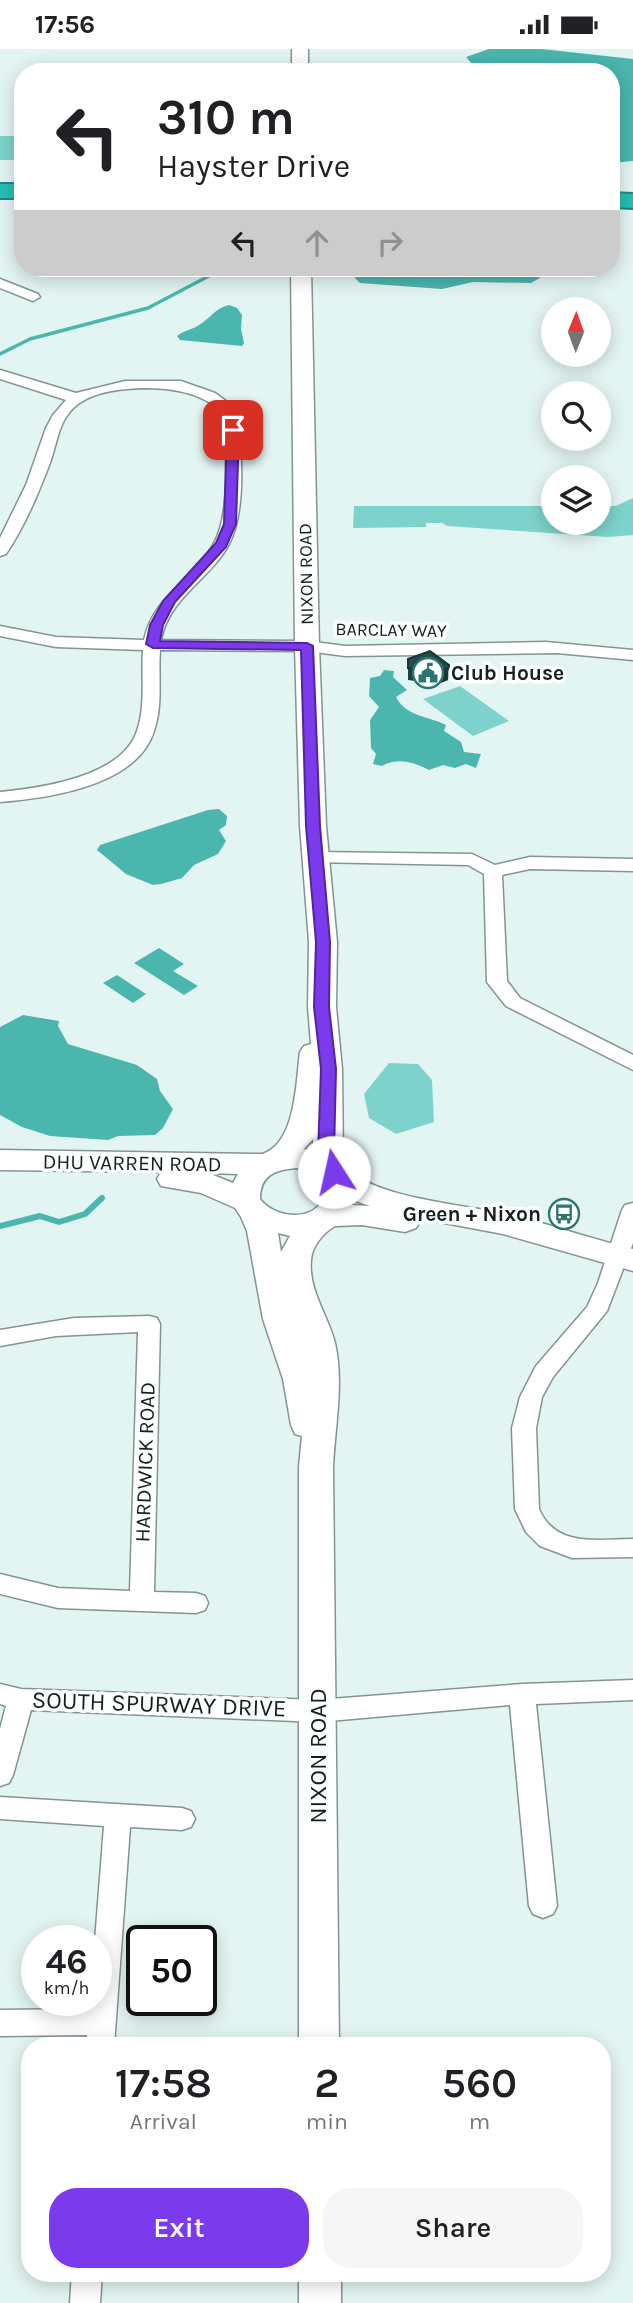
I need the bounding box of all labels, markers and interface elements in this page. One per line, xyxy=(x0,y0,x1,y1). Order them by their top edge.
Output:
text: 17:56 xyxy=(35,9,95,40)
text: 310 m xyxy=(157,89,295,146)
icon: left xyxy=(42,91,133,182)
text: Hayster Drive xyxy=(157,148,350,185)
icon: left xyxy=(225,224,263,262)
icon: ahead xyxy=(298,224,336,262)
icon: right xyxy=(371,224,409,262)
north arrow xyxy=(541,297,611,367)
map controls xyxy=(541,297,611,535)
button: search xyxy=(541,381,611,451)
pin xyxy=(203,400,263,460)
icon: arrive xyxy=(214,411,252,449)
button: layers xyxy=(541,465,611,535)
street label: NIXON ROAD xyxy=(294,523,318,625)
street label: BARCLAY WAY xyxy=(335,618,447,642)
public building icon: Club House xyxy=(411,656,445,690)
place label: Club House xyxy=(451,661,564,685)
position arrow xyxy=(297,1135,371,1209)
street label: DHU VARREN ROAD xyxy=(42,1149,222,1177)
bus stop icon: Green + Nixon xyxy=(547,1197,581,1231)
place label: Green + Nixon xyxy=(403,1202,541,1226)
street label: HARDWICK ROAD xyxy=(130,1381,160,1543)
street label: SOUTH SPURWAY DRIVE xyxy=(31,1686,287,1722)
street label: NIXON ROAD xyxy=(304,1688,332,1824)
speed limit sign: 50 xyxy=(126,1925,217,2016)
text: 46 xyxy=(45,1941,88,1982)
text: km/h xyxy=(44,1977,89,1999)
text: 17:58 xyxy=(115,2058,212,2108)
text: 2 xyxy=(314,2058,339,2108)
text: 560 xyxy=(442,2058,517,2108)
text: Arrival xyxy=(130,2108,197,2135)
text: min xyxy=(306,2108,348,2135)
text: m xyxy=(469,2108,490,2135)
button: Exit xyxy=(49,2188,309,2268)
button: Share xyxy=(323,2188,583,2268)

